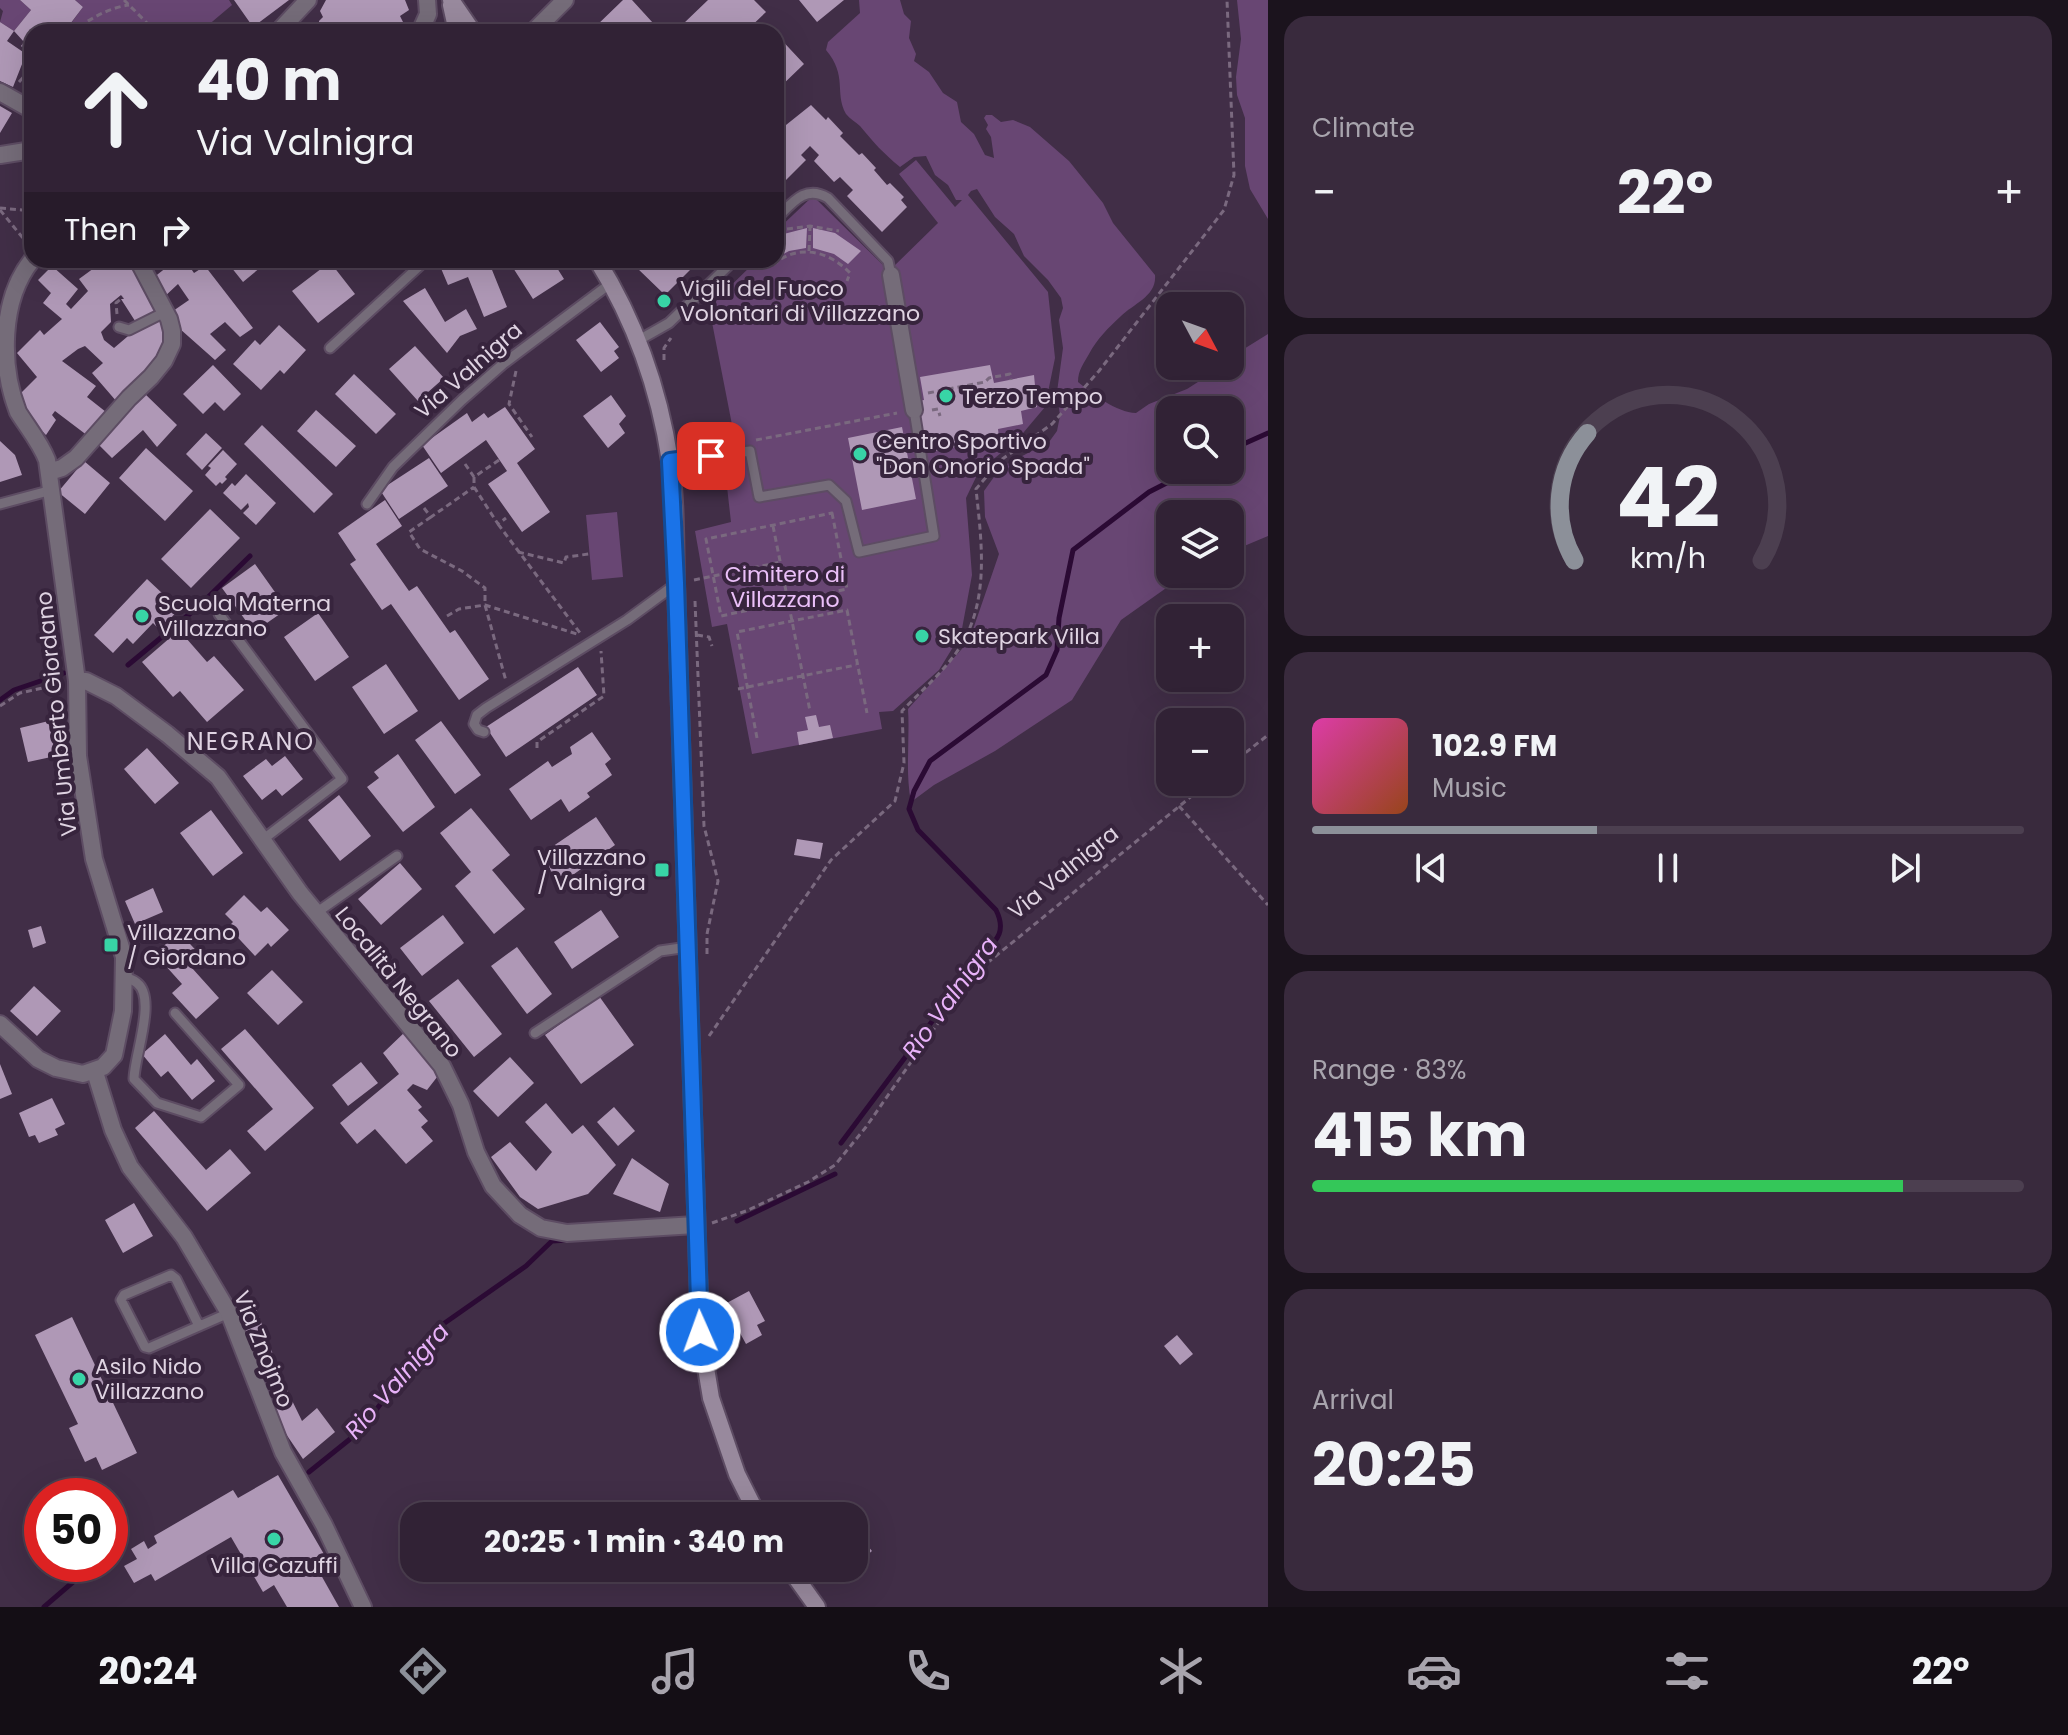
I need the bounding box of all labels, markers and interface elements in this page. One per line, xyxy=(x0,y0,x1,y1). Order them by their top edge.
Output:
text: 40 m xyxy=(196,41,342,120)
icon: ahead xyxy=(64,56,168,160)
text: Climate xyxy=(1312,110,1415,146)
text: Via Valnigra xyxy=(196,117,415,168)
text: 22° xyxy=(1617,151,1713,235)
text: − xyxy=(1312,162,1336,223)
text: + xyxy=(1994,162,2024,223)
text: Then xyxy=(64,208,137,251)
icon: right xyxy=(153,208,197,252)
place label: Vigili del Fuoco Volontari di Villazzano xyxy=(680,273,920,329)
marker: Vigili del Fuoco Volontari di Villazzano xyxy=(655,292,673,310)
north arrow xyxy=(1156,292,1244,380)
map controls xyxy=(1156,292,1244,796)
street label: Via Valnigra xyxy=(408,315,529,426)
place label: Terzo Tempo xyxy=(962,381,1103,412)
marker: Terzo Tempo xyxy=(937,387,955,405)
button: search xyxy=(1156,396,1244,484)
pin xyxy=(677,422,745,490)
place label: Centro Sportivo "Don Onorio Spada" xyxy=(876,426,1090,482)
icon: arrive xyxy=(689,434,733,478)
text: 42 xyxy=(1616,440,1720,556)
marker: Centro Sportivo "Don Onorio Spada" xyxy=(851,445,869,463)
button: layers xyxy=(1156,500,1244,588)
text: km/h xyxy=(1630,538,1706,578)
park label: Cimitero di Villazzano xyxy=(725,559,845,615)
place label: Scuola Materna Villazzano xyxy=(158,588,331,644)
street label: Via Umberto Giordano xyxy=(28,590,85,838)
button: + xyxy=(1156,604,1244,692)
marker: Scuola Materna Villazzano xyxy=(133,607,151,625)
place label: Skatepark Villa xyxy=(938,621,1100,652)
marker: Skatepark Villa xyxy=(913,627,931,645)
button: − xyxy=(1156,708,1244,796)
text: 102.9 FM xyxy=(1432,724,1557,767)
district label: NEGRANO xyxy=(187,725,315,758)
text: Music xyxy=(1432,770,1507,806)
street label: Via Valnigra xyxy=(1002,818,1125,926)
place label: Villazzano / Valnigra xyxy=(537,842,646,898)
icon: previous xyxy=(1409,846,1453,890)
icon: pause xyxy=(1646,846,1690,890)
icon: next xyxy=(1883,846,1927,890)
marker: Villazzano / Valnigra xyxy=(653,861,671,879)
street label: Località Negrano xyxy=(328,900,469,1065)
place label: Villazzano / Giordano xyxy=(127,917,246,973)
water label: Rio Valnigra xyxy=(894,930,1005,1066)
marker: Villazzano / Giordano xyxy=(102,936,120,954)
text: Range · 83% xyxy=(1312,1052,1467,1088)
text: 415 km xyxy=(1312,1093,1528,1177)
street label: Via Znojmo xyxy=(226,1286,301,1412)
position arrow xyxy=(658,1290,742,1374)
water label: Rio Valnigra xyxy=(337,1315,456,1446)
place label: Asilo Nido Villazzano xyxy=(95,1351,204,1407)
marker: Asilo Nido Villazzano xyxy=(70,1370,88,1388)
text: Arrival xyxy=(1312,1382,1394,1418)
text: 20:25 xyxy=(1312,1423,1476,1507)
speed limit sign: 50 xyxy=(24,1478,128,1582)
text: 20:25 · 1 min · 340 m xyxy=(484,1520,784,1563)
marker: Villa Cazuffi xyxy=(265,1530,283,1548)
place label: Villa Cazuffi xyxy=(210,1550,338,1581)
icon: directions xyxy=(395,1643,451,1699)
icon: music xyxy=(647,1643,703,1699)
icon: phone xyxy=(900,1643,956,1699)
icon: climate xyxy=(1153,1643,1209,1699)
icon: car xyxy=(1406,1643,1462,1699)
icon: filters xyxy=(1659,1643,1715,1699)
text: 20:24 xyxy=(98,1646,198,1697)
text: 22° xyxy=(1912,1646,1970,1697)

